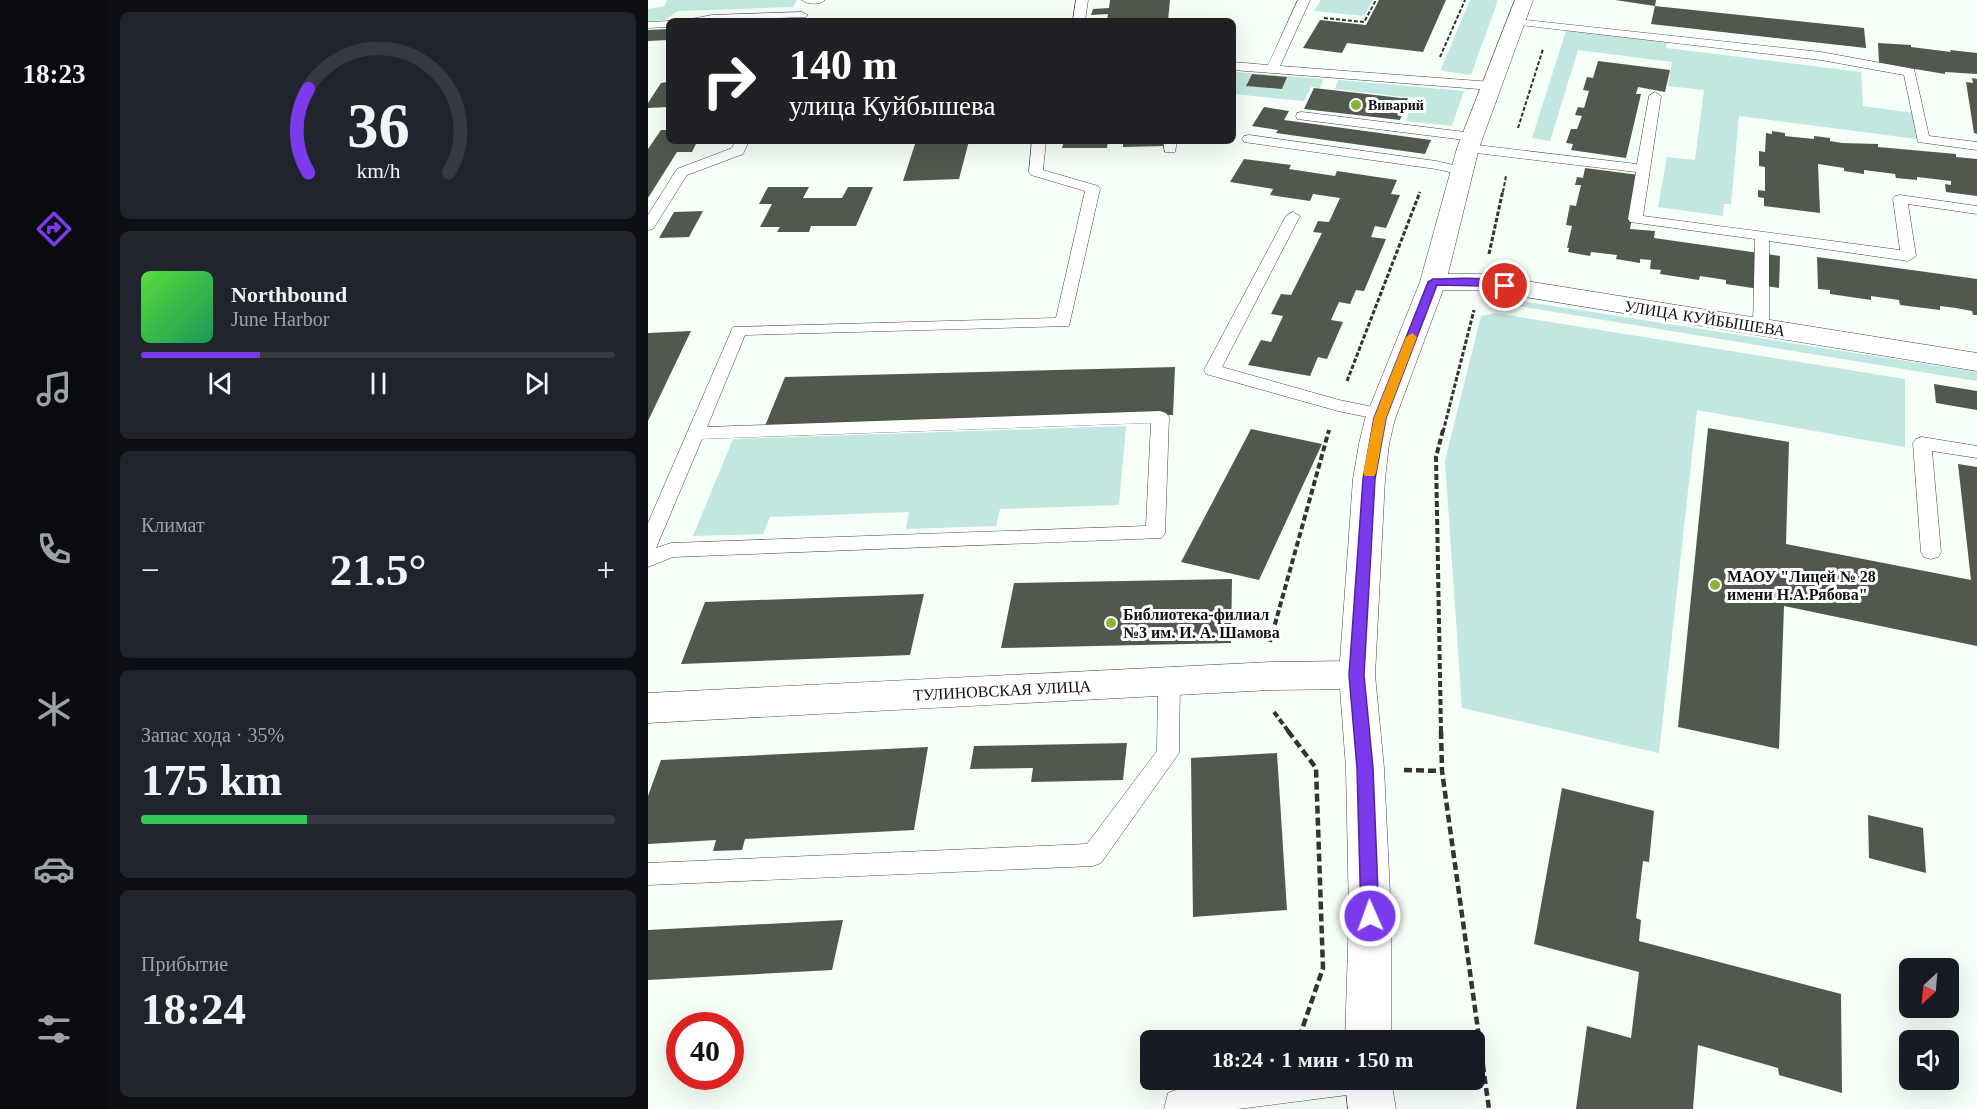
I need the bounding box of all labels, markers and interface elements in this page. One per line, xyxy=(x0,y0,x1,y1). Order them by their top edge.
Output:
icon: right xyxy=(690,42,768,120)
text: 140 m xyxy=(789,42,898,88)
text: 18:23 xyxy=(23,59,86,89)
text: 36 xyxy=(347,91,409,160)
text: улица Куйбышева xyxy=(789,91,995,121)
marker: Виварий xyxy=(1349,98,1363,112)
place label: Виварий xyxy=(1368,98,1424,113)
text: km/h xyxy=(356,159,400,183)
icon: directions xyxy=(33,208,75,250)
pin xyxy=(1479,260,1530,311)
icon: arrive xyxy=(1488,269,1521,302)
text: Northbound xyxy=(231,282,347,307)
street label: УЛИЦА КУЙБЫШЕВА xyxy=(1623,296,1787,341)
text: June Harbor xyxy=(231,308,329,330)
icon: previous xyxy=(204,367,237,400)
icon: pause xyxy=(362,367,395,400)
icon: next xyxy=(520,367,553,400)
icon: music xyxy=(33,368,75,410)
text: Климат xyxy=(141,514,205,536)
icon: phone xyxy=(33,528,75,570)
text: 21.5° xyxy=(330,545,426,595)
text: − xyxy=(141,552,160,588)
text: + xyxy=(596,552,615,588)
place label: МАОУ "Лицей № 28 имени Н.А.Рябова" xyxy=(1727,568,1876,603)
marker: МАОУ "Лицей № 28 имени Н.А.Рябова" xyxy=(1708,578,1722,592)
place label: Библиотека-филиал №3 им. И. А. Шамова xyxy=(1123,606,1280,641)
marker: Библиотека-филиал №3 им. И. А. Шамова xyxy=(1104,616,1118,630)
street label: ТУЛИНОВСКАЯ УЛИЦА xyxy=(913,677,1092,705)
icon: climate xyxy=(33,688,75,730)
text: Запас хода · 35% xyxy=(141,724,284,746)
text: 175 km xyxy=(141,755,282,805)
icon: car xyxy=(33,848,75,890)
position arrow xyxy=(1338,884,1402,948)
text: Прибытие xyxy=(141,953,228,975)
north arrow xyxy=(1899,958,1959,1018)
map controls xyxy=(1899,958,1959,1090)
text: 18:24 xyxy=(141,984,246,1034)
icon: filters xyxy=(33,1008,75,1050)
speed limit sign: 40 xyxy=(666,1012,744,1090)
button: sound xyxy=(1899,1030,1959,1090)
text: 18:24 · 1 мин · 150 m xyxy=(1212,1047,1413,1072)

